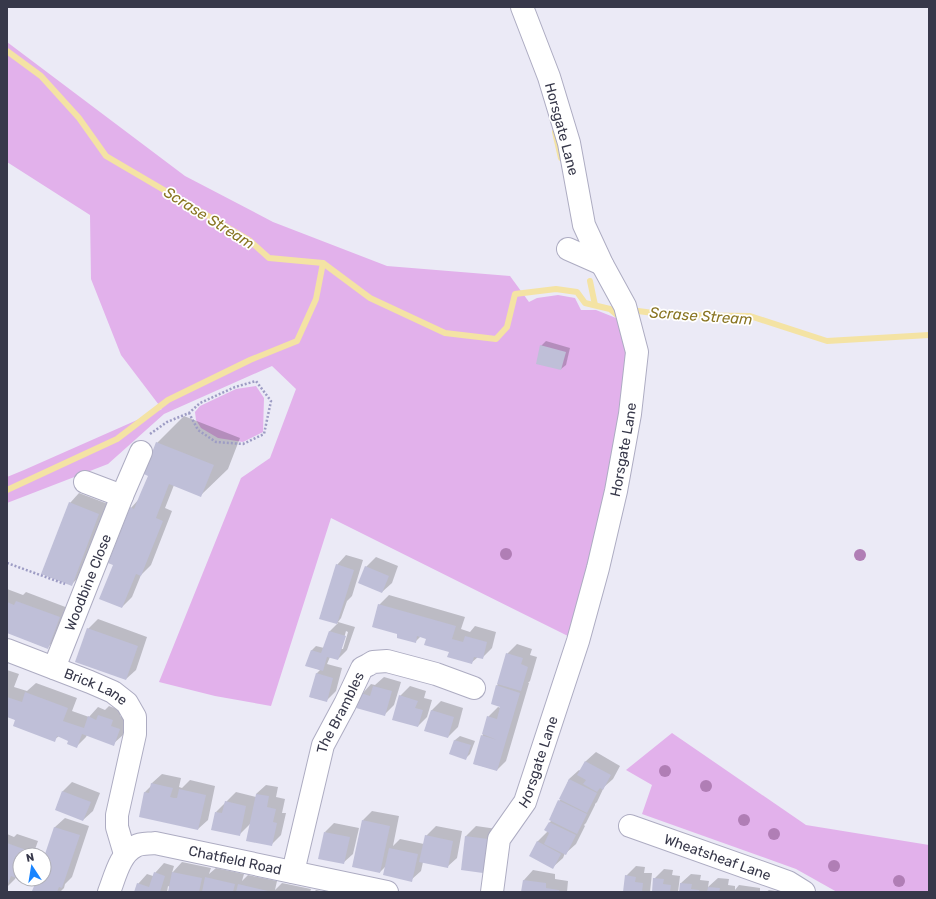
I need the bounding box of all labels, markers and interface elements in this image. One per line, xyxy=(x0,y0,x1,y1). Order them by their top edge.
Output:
street label: Horsgate Lane xyxy=(541,81,582,177)
water label: Scrase Stream xyxy=(161,183,257,253)
water label: Scrase Stream xyxy=(649,303,753,329)
street label: Horsgate Lane xyxy=(607,402,640,498)
street label: Woodbine Close xyxy=(62,532,115,633)
street label: Brick Lane xyxy=(61,665,131,709)
street label: The Brambles xyxy=(313,669,368,755)
street label: Horsgate Lane xyxy=(515,714,562,812)
street label: Wheatsheaf Lane xyxy=(662,831,773,884)
street label: Chatfield Road xyxy=(187,842,283,879)
north arrow xyxy=(12,847,52,887)
text: N xyxy=(25,851,35,865)

